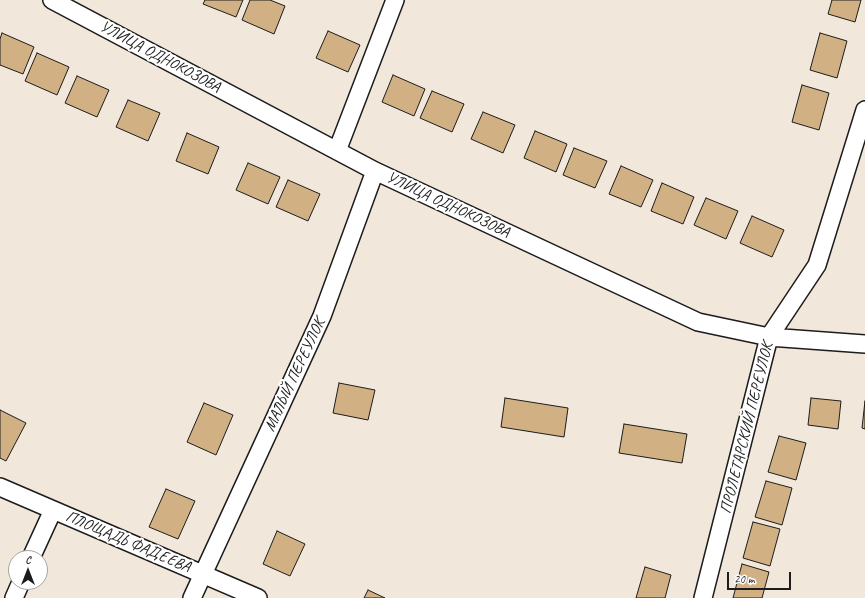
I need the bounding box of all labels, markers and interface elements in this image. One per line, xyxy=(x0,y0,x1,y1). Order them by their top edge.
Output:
street label: УЛИЦА ОДНОКОЗОВА xyxy=(96,17,224,97)
street label: УЛИЦА ОДНОКОЗОВА xyxy=(383,168,513,242)
street label: МАЛЫЙ ПЕРЕУЛОК xyxy=(260,316,330,434)
street label: ПРОЛЕТАРСКИЙ ПЕРЕУЛОК xyxy=(716,341,778,515)
street label: ПЛОЩАДЬ ФАДЕЕВА xyxy=(63,507,193,577)
north arrow xyxy=(8,550,48,590)
text: С xyxy=(25,552,31,566)
scale bar xyxy=(729,564,793,590)
text: 20 m xyxy=(734,571,754,587)

